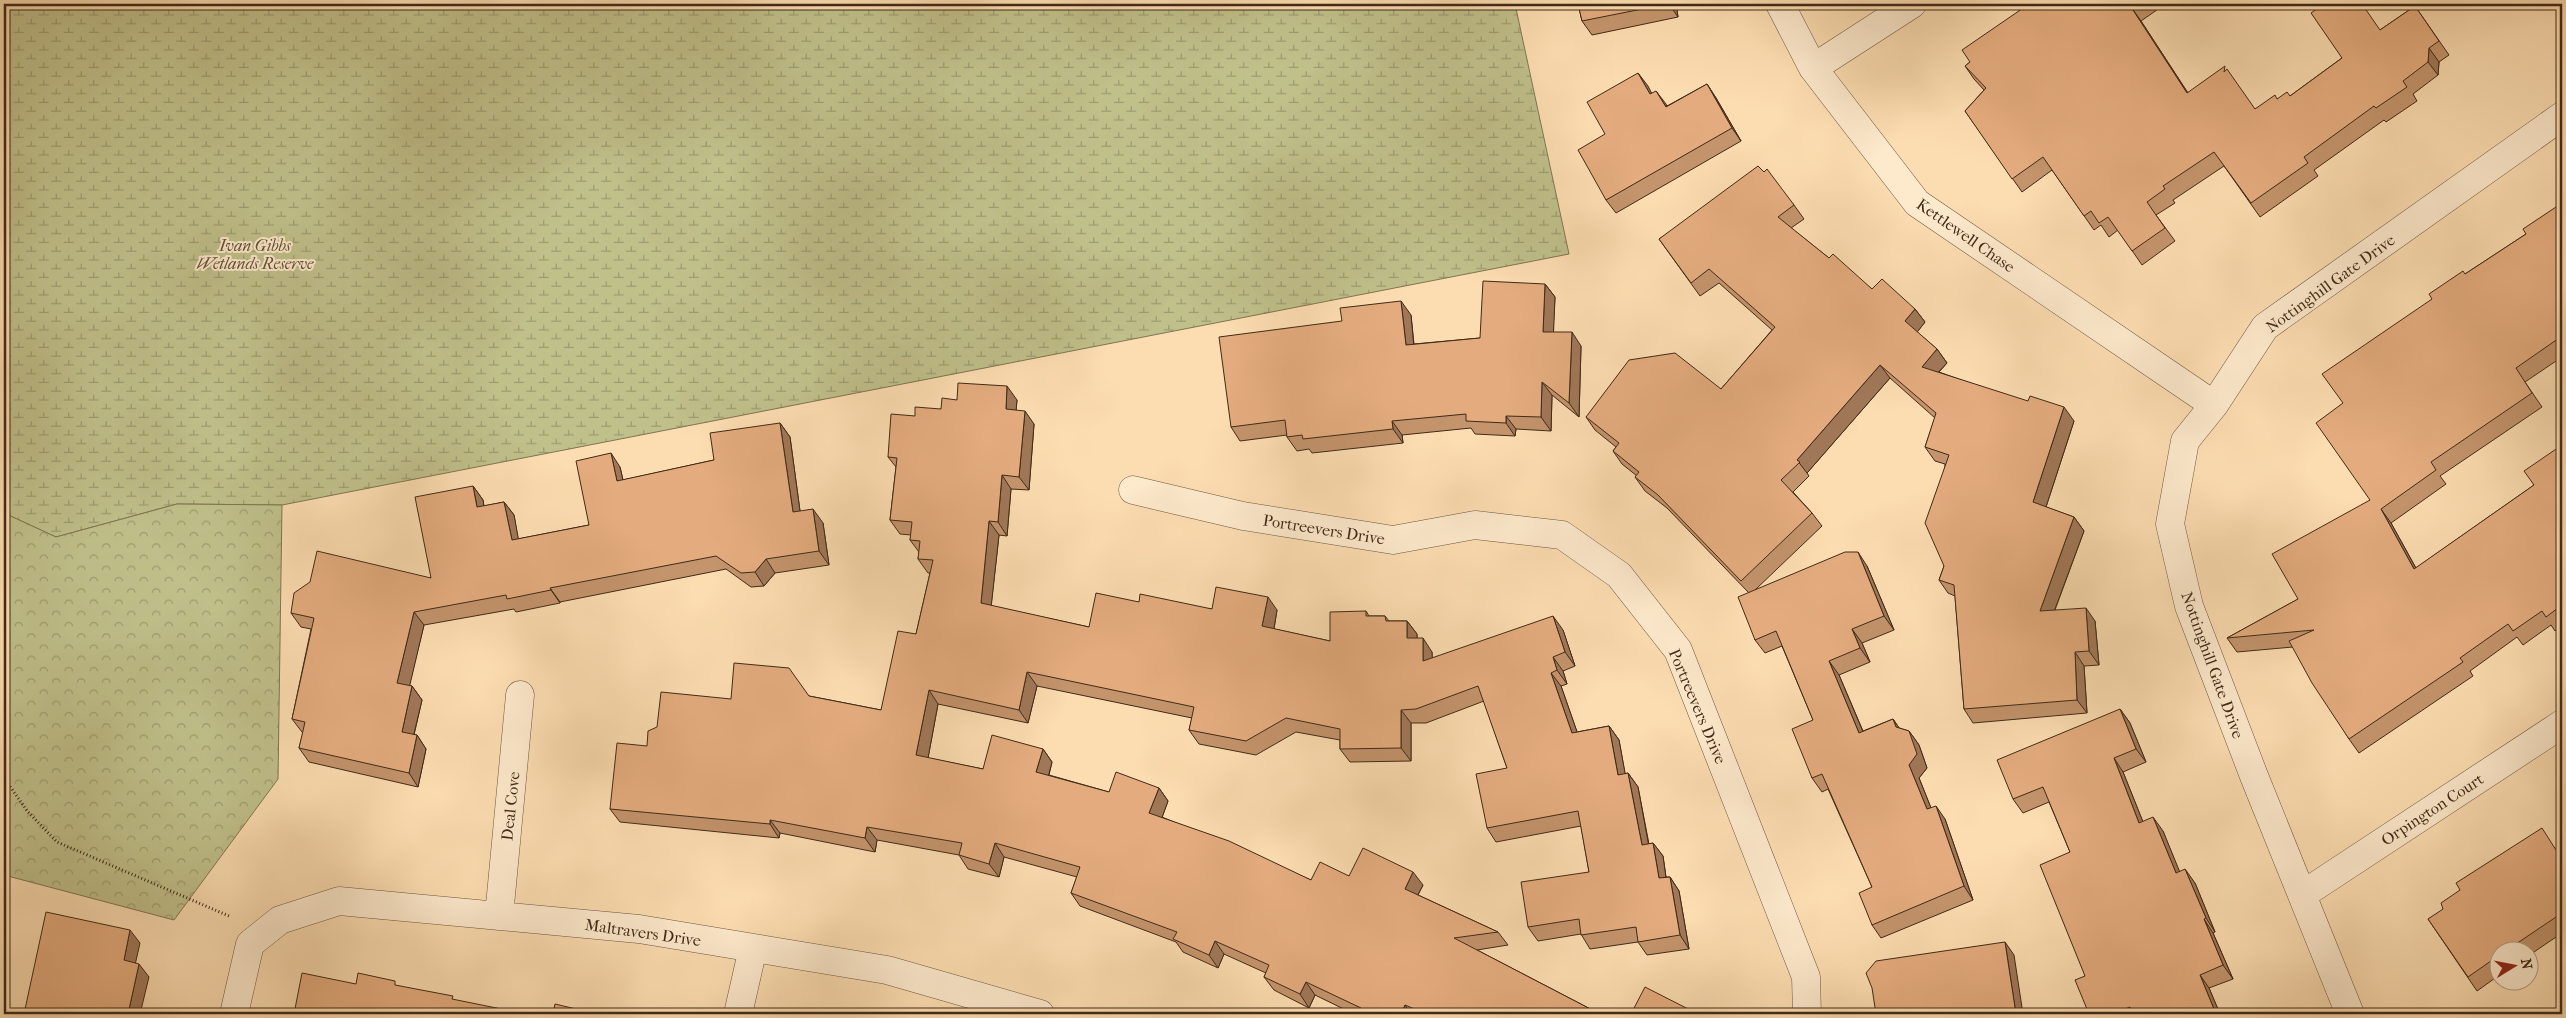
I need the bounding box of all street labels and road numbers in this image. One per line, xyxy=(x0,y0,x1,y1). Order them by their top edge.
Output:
street label: Kettlewell Chase xyxy=(1913,195,2019,276)
street label: Nottinghill Gate Drive xyxy=(2262,230,2399,337)
street label: Portreevers Drive xyxy=(1262,510,1386,549)
street label: Nottinghill Gate Drive xyxy=(2177,589,2248,741)
street label: Portreevers Drive xyxy=(1665,646,1730,767)
street label: Orpington Court xyxy=(2378,769,2487,850)
street label: Deal Cove xyxy=(497,770,524,842)
street label: Maltravers Drive xyxy=(584,915,702,950)

